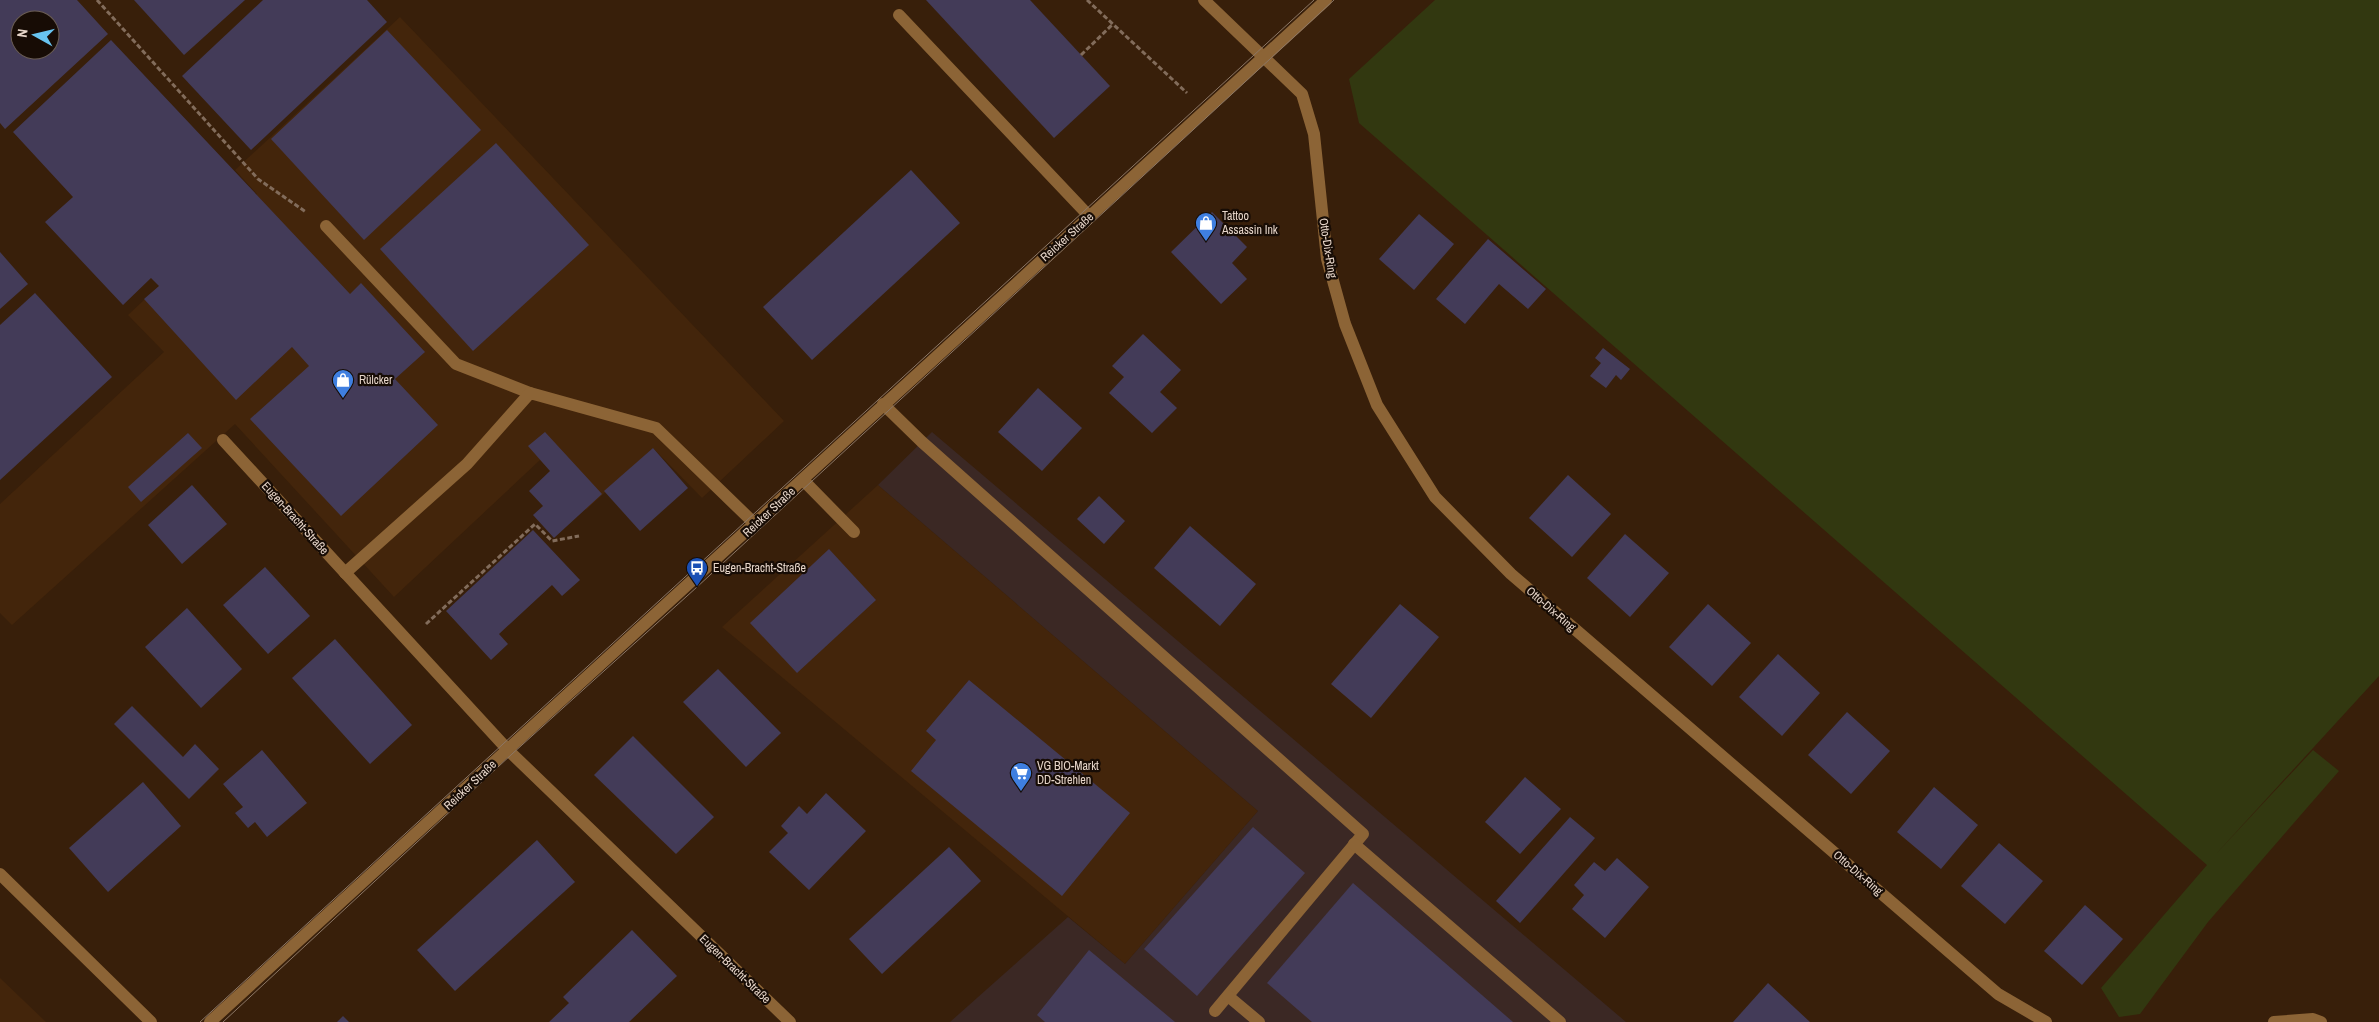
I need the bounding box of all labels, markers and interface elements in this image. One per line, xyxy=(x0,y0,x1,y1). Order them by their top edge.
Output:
north arrow xyxy=(10,10,60,60)
text: N xyxy=(13,28,32,39)
place label: Tattoo Assassin Ink xyxy=(1221,208,1278,238)
street label: Reicker Straße xyxy=(1037,209,1097,265)
shop icon: Tattoo Assassin Ink xyxy=(1194,211,1218,242)
street label: Otto-Dix-Ring xyxy=(1315,217,1341,280)
shop icon: Rülcker xyxy=(331,368,355,399)
place label: Rülcker xyxy=(359,372,393,388)
street label: Eugen-Bracht-Straße xyxy=(258,478,332,558)
street label: Reicker Straße xyxy=(739,484,799,540)
bus stop icon: Eugen-Bracht-Straße xyxy=(685,556,709,587)
place label: Eugen-Bracht-Straße xyxy=(713,560,806,576)
street label: Otto-Dix-Ring xyxy=(1523,583,1580,635)
street label: Reicker Straße xyxy=(440,757,500,813)
place label: VG BIO-Markt DD-Strehlen xyxy=(1037,758,1099,788)
supermarket icon: VG BIO-Markt DD-Strehlen xyxy=(1009,761,1033,792)
street label: Otto-Dix-Ring xyxy=(1830,847,1887,899)
street label: Eugen-Bracht-Straße xyxy=(696,931,774,1007)

